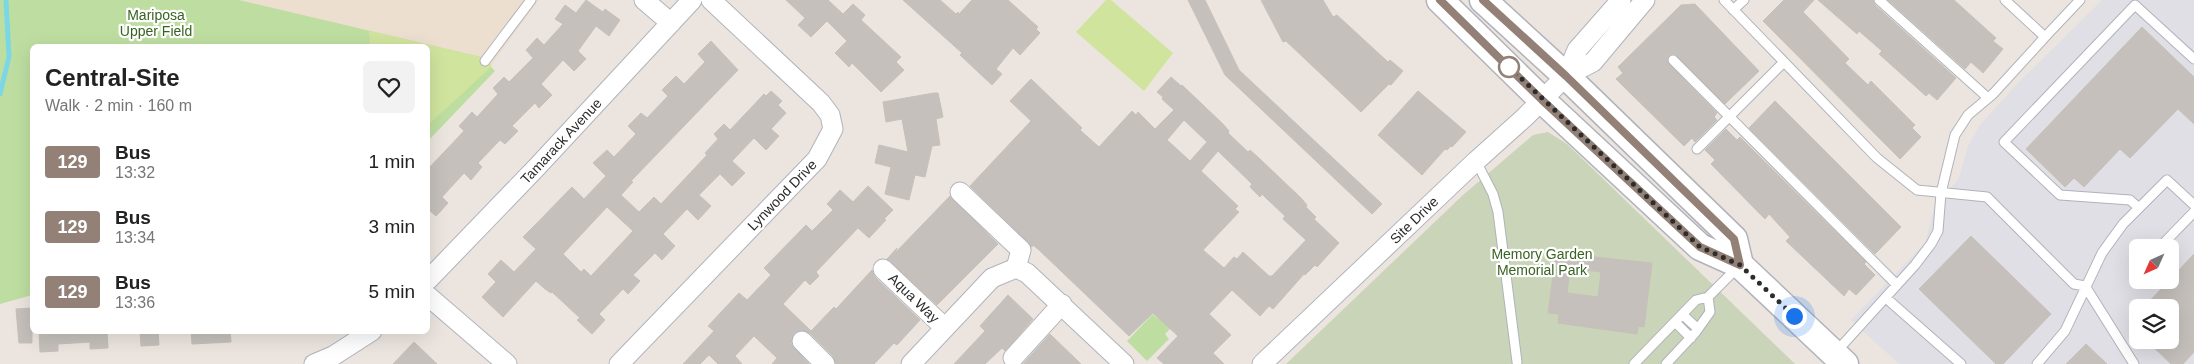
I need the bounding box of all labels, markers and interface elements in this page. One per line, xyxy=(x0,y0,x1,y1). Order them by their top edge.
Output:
park label: Mariposa Upper Field xyxy=(120,7,192,39)
unlabelled marker xyxy=(1498,56,1520,78)
button: heart xyxy=(363,61,415,113)
text: Central-Site xyxy=(45,64,180,91)
street label: Tamarack Avenue xyxy=(517,95,605,187)
text: Walk · 2 min · 160 m xyxy=(45,97,192,114)
text: Bus xyxy=(115,142,151,163)
text: 1 min xyxy=(369,151,415,172)
text: 129 xyxy=(57,152,88,172)
street label: Lynwood Drive xyxy=(744,156,820,234)
text: 13:32 xyxy=(115,164,155,181)
street label: Site Drive xyxy=(1387,193,1442,247)
text: Bus xyxy=(115,207,151,228)
text: 3 min xyxy=(369,216,415,237)
text: 129 xyxy=(57,217,88,237)
text: 13:34 xyxy=(115,229,155,246)
north arrow xyxy=(2129,239,2179,289)
map controls xyxy=(2129,239,2179,349)
park label: Memory Garden Memorial Park xyxy=(1491,246,1593,278)
street label: Aqua Way xyxy=(885,270,943,326)
text: Bus xyxy=(115,272,151,293)
text: 5 min xyxy=(369,281,415,302)
text: 129 xyxy=(57,282,88,302)
text: 13:36 xyxy=(115,294,155,311)
button: layers xyxy=(2129,299,2179,349)
your location xyxy=(1782,304,1807,329)

